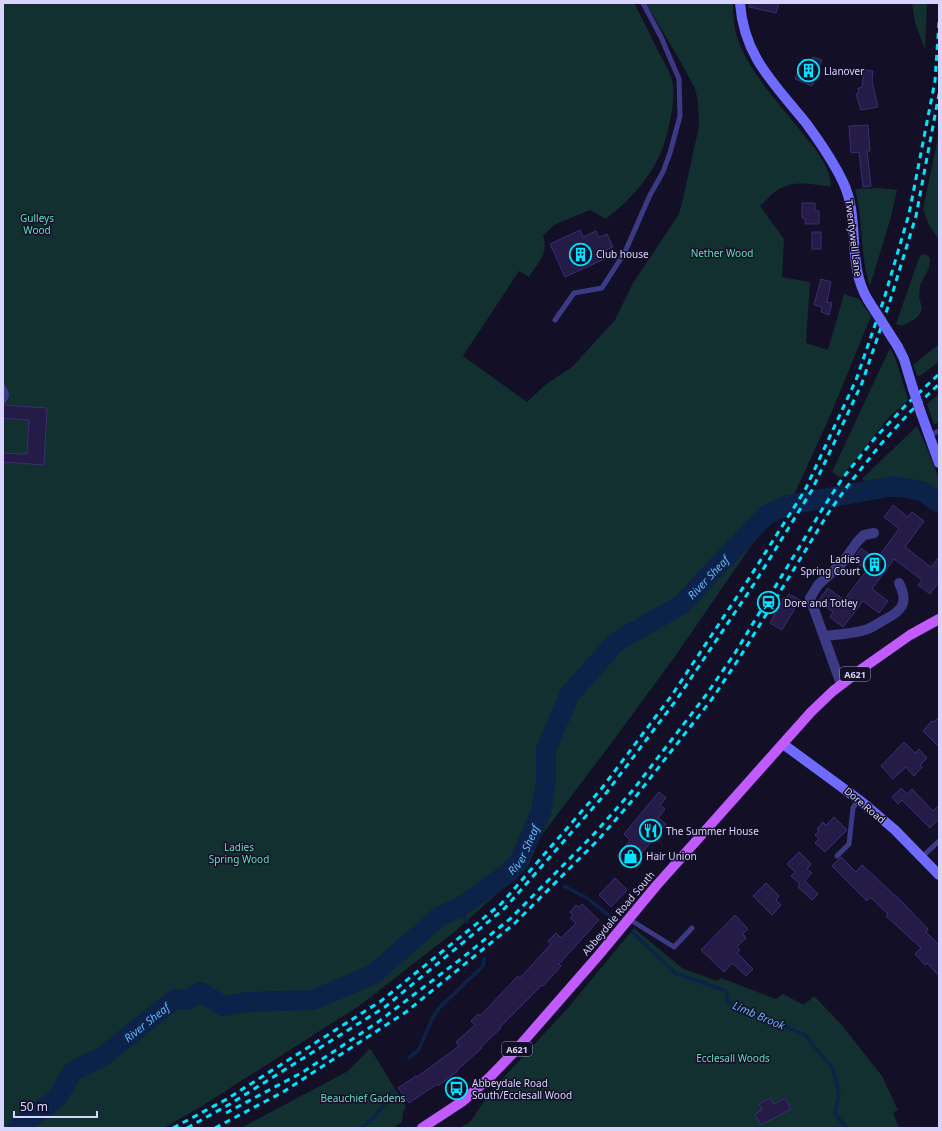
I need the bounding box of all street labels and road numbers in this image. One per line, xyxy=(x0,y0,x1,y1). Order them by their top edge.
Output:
street label: Twentywell Lane xyxy=(842,199,866,278)
road number: A621 xyxy=(840,667,870,681)
street label: Dore Road xyxy=(842,784,888,826)
street label: Abbeydale Road South xyxy=(579,868,657,958)
road number: A621 xyxy=(502,1042,532,1056)

